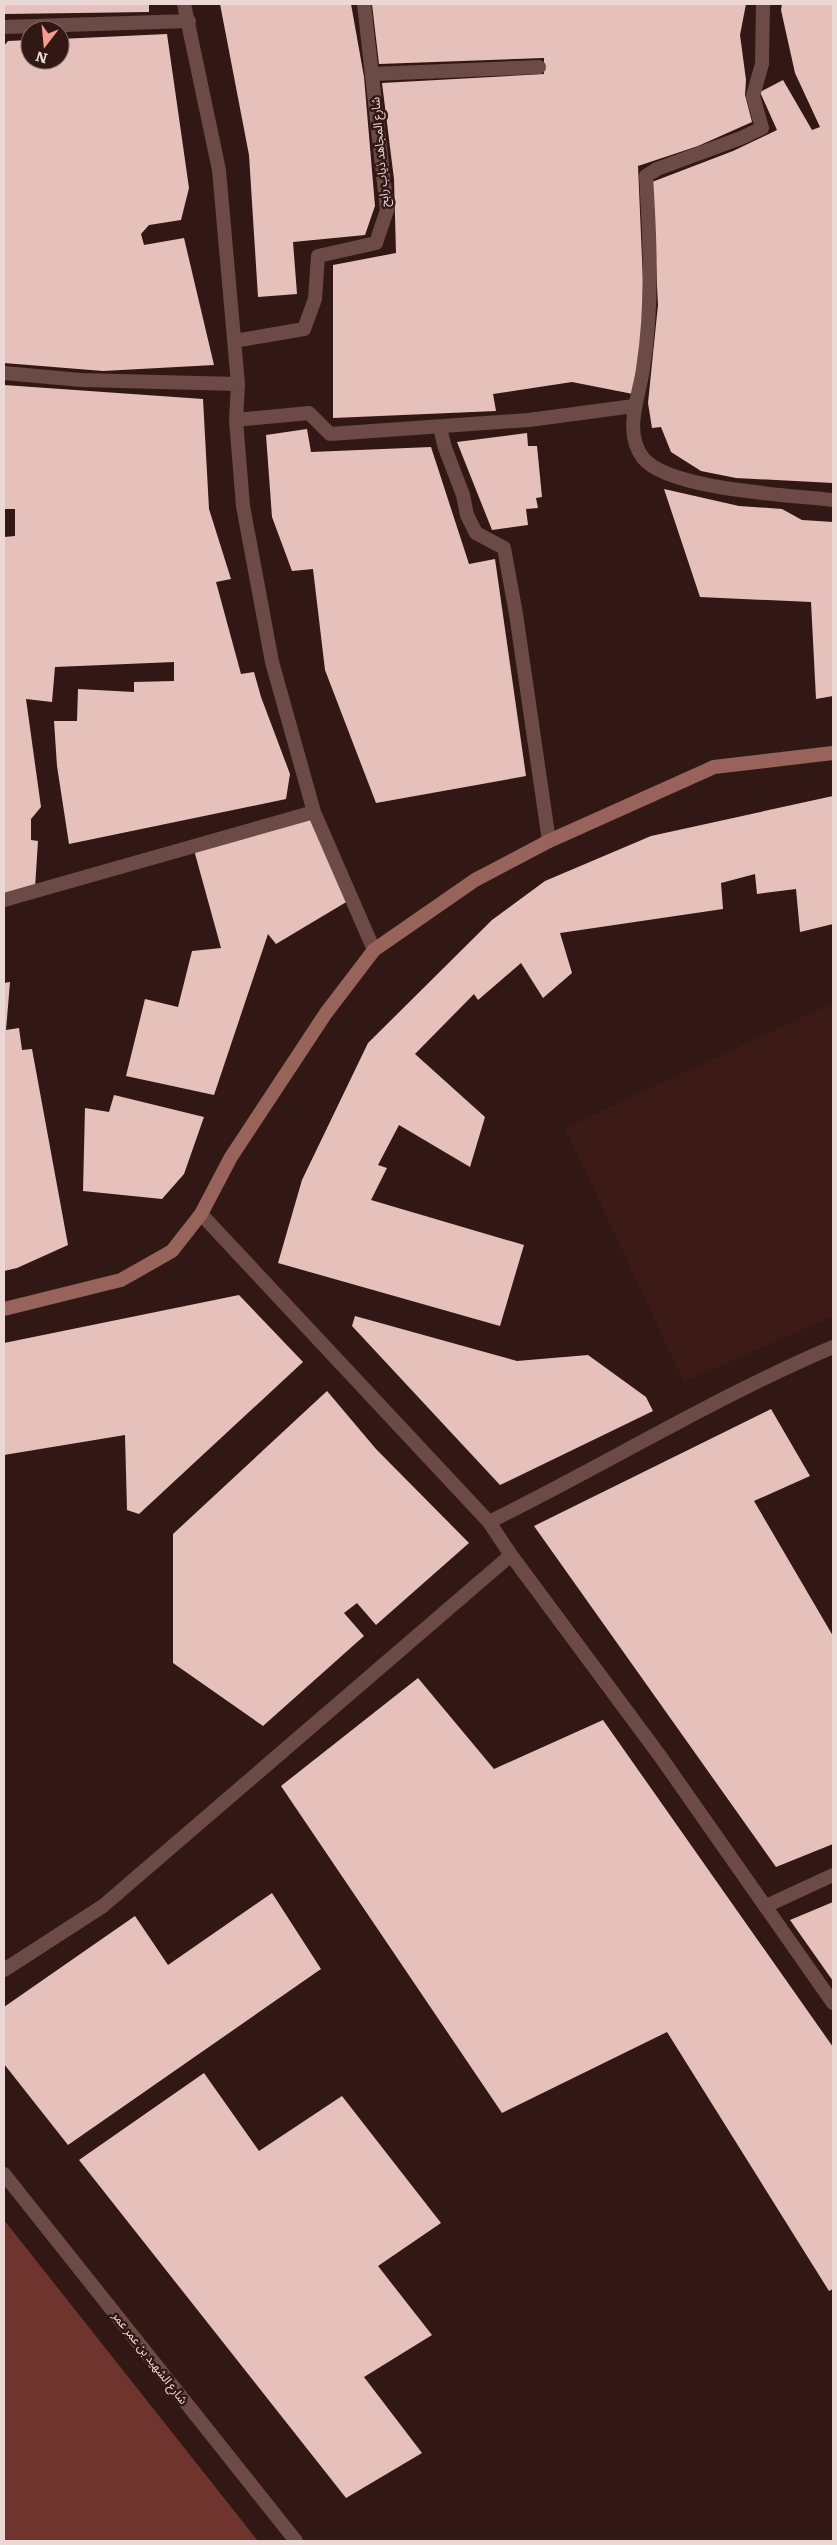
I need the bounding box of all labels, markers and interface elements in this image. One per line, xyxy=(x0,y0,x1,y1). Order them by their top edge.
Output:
north arrow xyxy=(20,20,70,70)
text: N xyxy=(32,47,50,70)
street label: شارع المجاهد ذياب رابح xyxy=(365,96,394,208)
street label: شارع الشهيد بن عمر عمر xyxy=(107,2306,193,2408)

